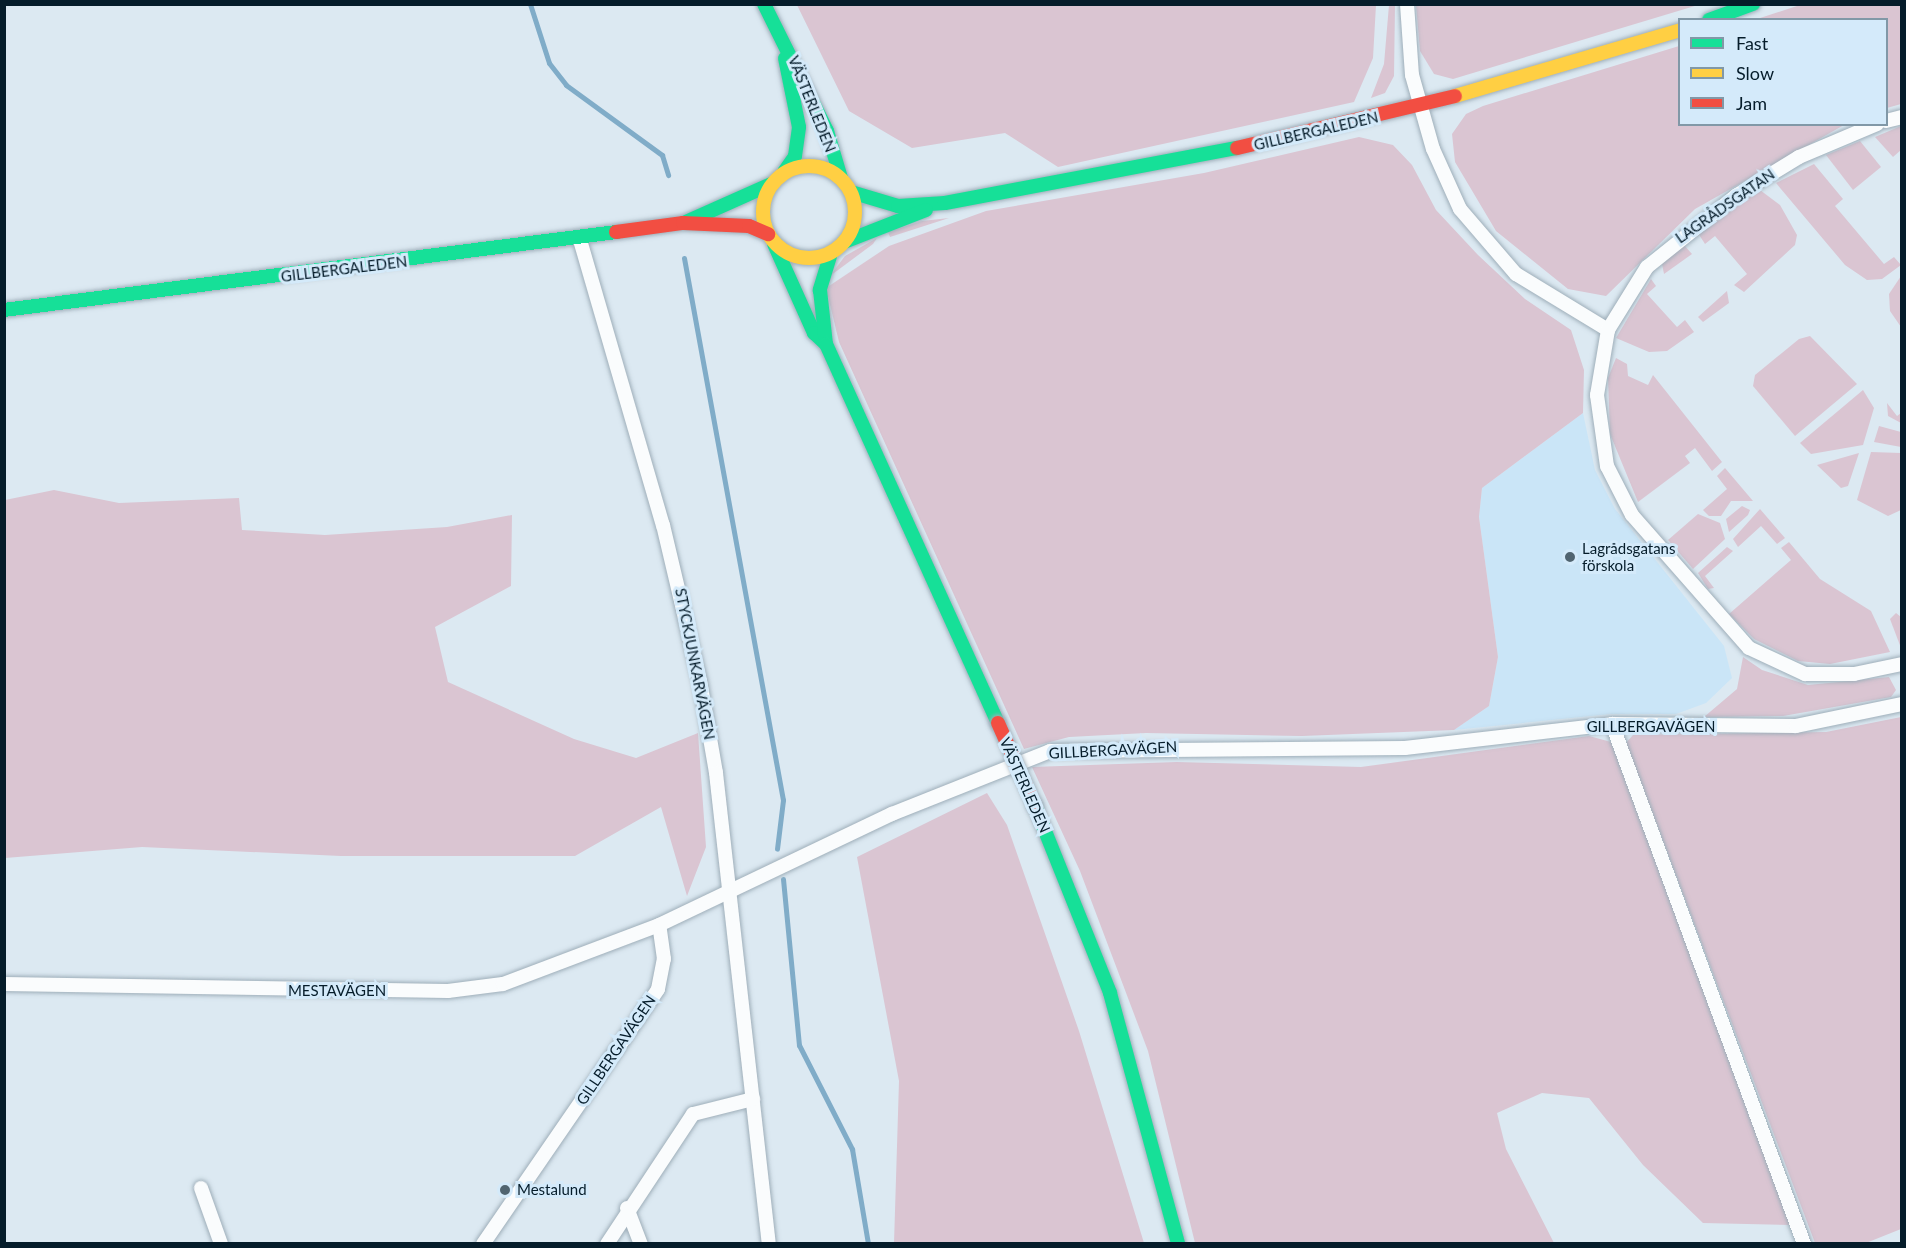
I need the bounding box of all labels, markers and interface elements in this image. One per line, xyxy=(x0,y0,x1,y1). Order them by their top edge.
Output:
legend xyxy=(1678,18,1888,126)
text: Fast xyxy=(1736,32,1768,54)
street label: VÄSTERLEDEN xyxy=(784,53,840,155)
text: Slow xyxy=(1736,62,1774,84)
text: Jam xyxy=(1736,92,1767,114)
street label: GILLBERGALEDEN xyxy=(1252,108,1380,154)
street label: LAGRÅDSGATAN xyxy=(1672,165,1778,247)
street label: GILLBERGALEDEN xyxy=(280,252,408,286)
place label: Lagrådsgatans förskola xyxy=(1582,539,1675,574)
marker: Lagrådsgatans förskola xyxy=(1563,550,1577,564)
street label: STYCKJUNKARVÄGEN xyxy=(671,587,719,741)
street label: GILLBERGAVÄGEN xyxy=(1587,718,1715,736)
street label: VÄSTERLEDEN xyxy=(996,735,1054,835)
street label: GILLBERGAVÄGEN xyxy=(1048,738,1178,762)
street label: MESTAVÄGEN xyxy=(288,982,386,1000)
street label: GILLBERGAVÄGEN xyxy=(573,992,659,1108)
place label: Mestalund xyxy=(517,1181,587,1199)
marker: Mestalund xyxy=(498,1183,512,1197)

